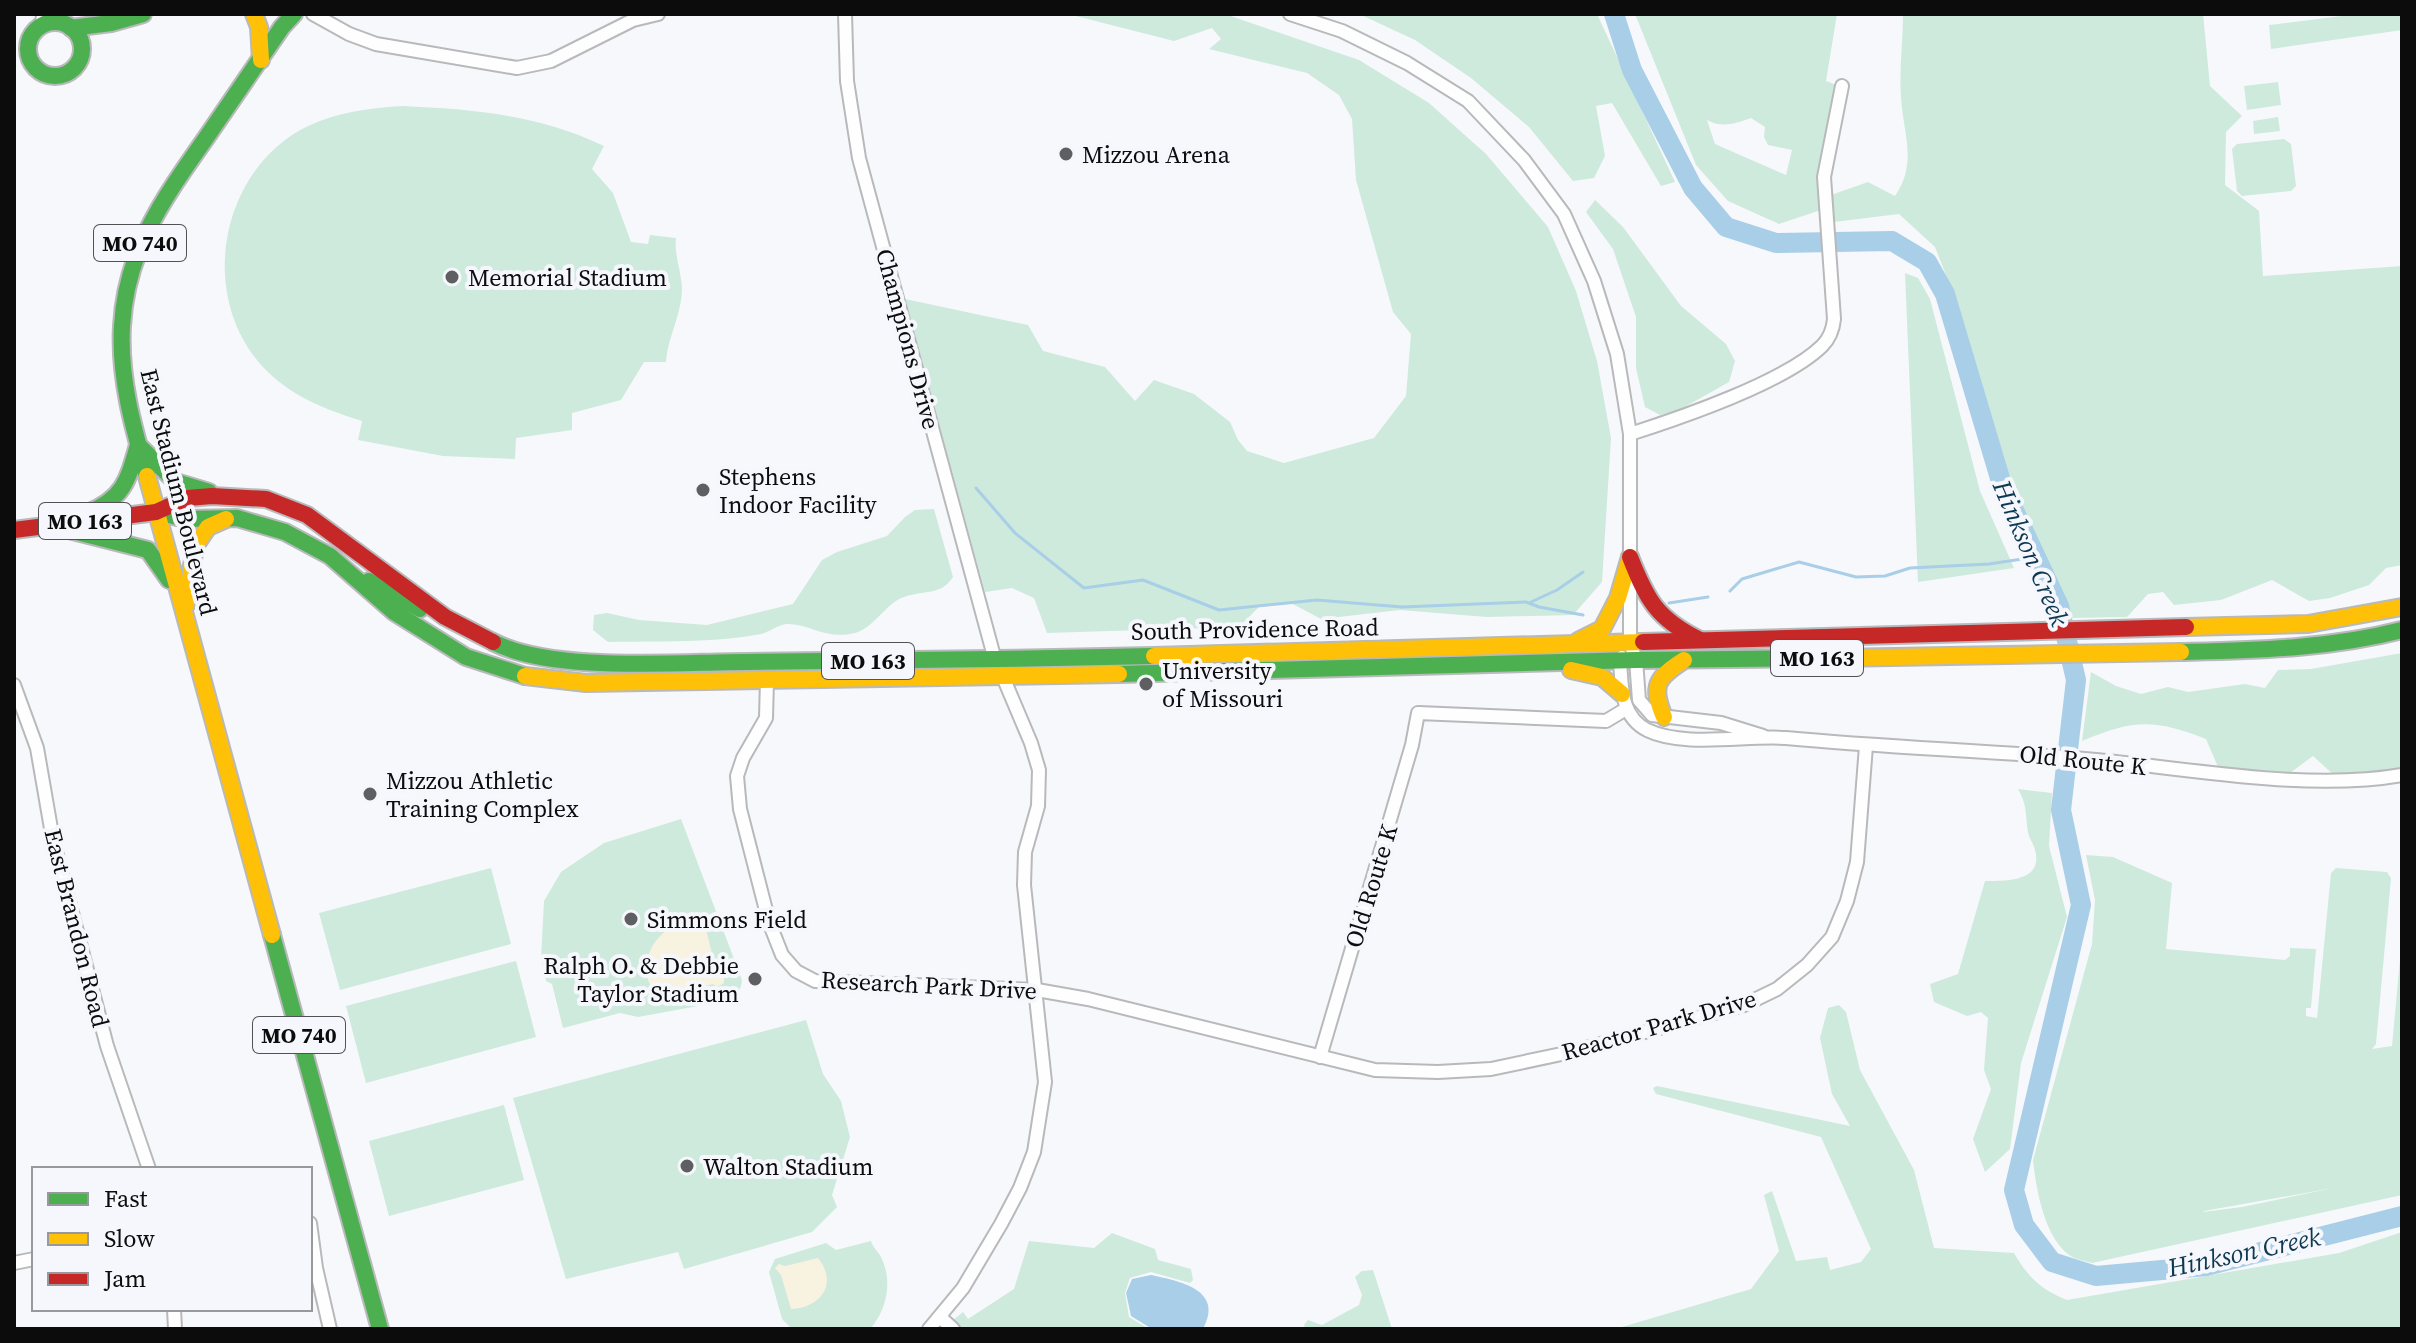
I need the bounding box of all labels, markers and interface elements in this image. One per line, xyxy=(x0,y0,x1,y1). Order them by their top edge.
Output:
place label: Mizzou Arena xyxy=(1082,138,1231,171)
marker: Mizzou Arena xyxy=(1057,145,1075,163)
road number: MO 740 xyxy=(94,225,186,261)
street label: Champions Drive xyxy=(868,245,948,433)
place label: Memorial Stadium xyxy=(468,261,667,294)
marker: Memorial Stadium xyxy=(443,268,461,286)
street label: East Stadium Boulevard xyxy=(132,365,226,619)
place label: Stephens Indoor Facility xyxy=(719,460,877,521)
water label: Hinkson Creek xyxy=(1984,474,2078,632)
marker: Stephens Indoor Facility xyxy=(694,481,712,499)
road number: MO 163 xyxy=(39,503,131,539)
street label: South Providence Road xyxy=(1131,610,1379,648)
road number: MO 163 xyxy=(1771,640,1863,676)
road number: MO 163 xyxy=(822,643,914,679)
place label: University of Missouri xyxy=(1162,654,1283,715)
marker: University of Missouri xyxy=(1137,675,1155,693)
street label: Old Route K xyxy=(2018,737,2148,783)
place label: Mizzou Athletic Training Complex xyxy=(386,764,579,825)
marker: Mizzou Athletic Training Complex xyxy=(361,785,379,803)
street label: Old Route K xyxy=(1337,820,1405,952)
street label: East Brandon Road xyxy=(36,825,118,1031)
place label: Simmons Field xyxy=(647,903,807,936)
marker: Simmons Field xyxy=(622,910,640,928)
place label: Ralph O. & Debbie Taylor Stadium xyxy=(543,949,739,1010)
street label: Research Park Drive xyxy=(820,963,1038,1007)
marker: Ralph O. & Debbie Taylor Stadium xyxy=(746,970,764,988)
street label: Reactor Park Drive xyxy=(1558,981,1760,1069)
road number: MO 740 xyxy=(253,1017,345,1053)
place label: Walton Stadium xyxy=(703,1150,873,1183)
marker: Walton Stadium xyxy=(678,1157,696,1175)
legend xyxy=(32,1167,312,1311)
text: Fast xyxy=(104,1182,148,1215)
water label: Hinkson Creek xyxy=(2163,1218,2324,1286)
text: Slow xyxy=(104,1222,155,1255)
text: Jam xyxy=(103,1262,146,1295)

